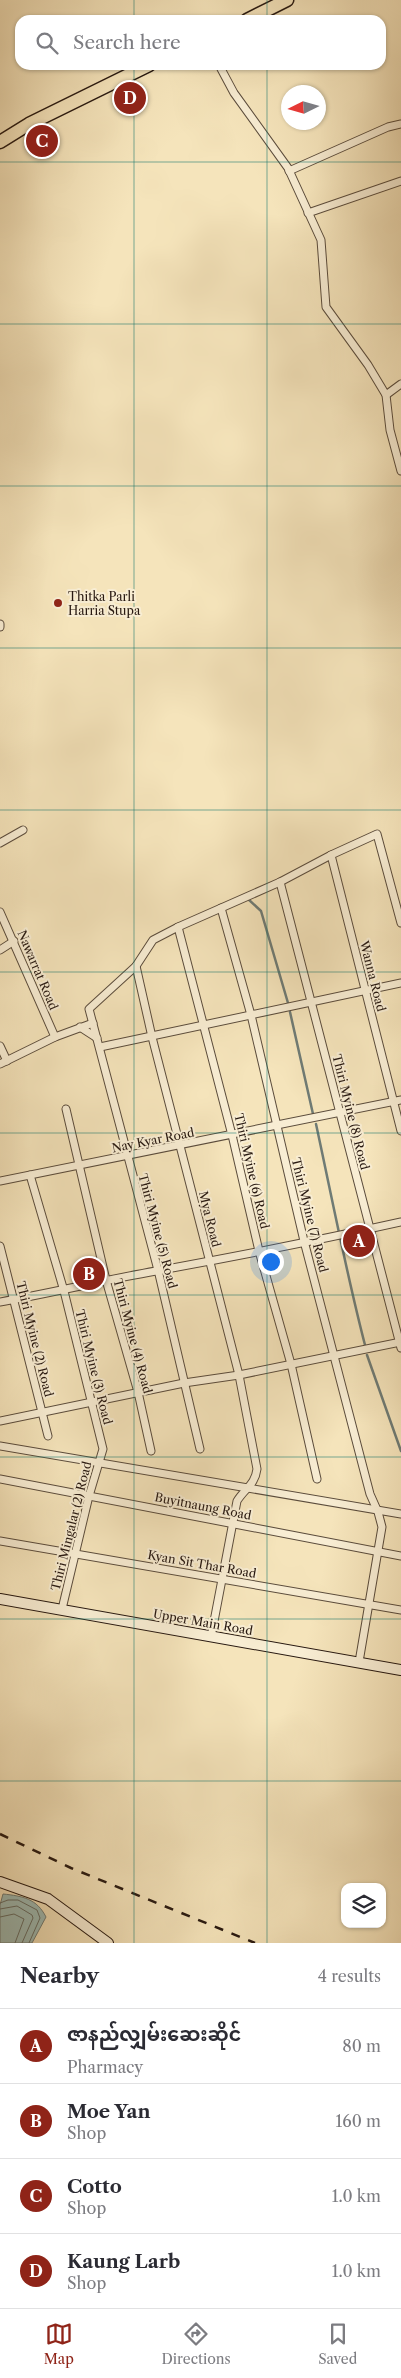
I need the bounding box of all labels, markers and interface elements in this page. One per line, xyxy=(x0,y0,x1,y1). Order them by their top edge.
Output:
search box xyxy=(15,15,386,70)
icon: search xyxy=(33,29,61,57)
text: Search here xyxy=(73,31,181,54)
pin: D xyxy=(114,79,146,117)
north arrow xyxy=(281,85,326,130)
pin: C xyxy=(26,122,58,160)
place label: Thitka Parli Harria Stupa xyxy=(68,589,141,618)
marker: Thitka Parli Harria Stupa xyxy=(52,597,64,609)
street label: Nawarrat Road xyxy=(14,928,62,1013)
street label: Wanna Road xyxy=(357,938,389,1014)
street label: Thiri Myine (8) Road xyxy=(329,1053,373,1172)
street label: Thiri Myine (6) Road xyxy=(231,1112,273,1231)
street label: Nay Kyar Road xyxy=(110,1125,196,1155)
street label: Thiri Myine (7) Road xyxy=(288,1156,332,1275)
street label: Thiri Myine (5) Road xyxy=(135,1172,181,1291)
street label: Mya Road xyxy=(196,1189,224,1249)
pin: A xyxy=(343,1222,375,1260)
your location xyxy=(258,1249,284,1275)
pin: B xyxy=(73,1255,105,1293)
street label: Thiri Myine (4) Road xyxy=(110,1277,156,1396)
street label: Thiri Myine (2) Road xyxy=(13,1280,57,1399)
street label: Thiri Myine (3) Road xyxy=(72,1308,116,1427)
street label: Thiri Mingalar (2) Road xyxy=(48,1459,95,1592)
street label: Buyitnaung Road xyxy=(153,1489,253,1523)
street label: Kyan Sit Thar Road xyxy=(146,1547,258,1581)
street label: Upper Main Road xyxy=(152,1606,255,1638)
map controls xyxy=(341,1883,386,1928)
button: layers xyxy=(341,1883,386,1928)
text: Nearby xyxy=(20,1963,99,1988)
text: 4 results xyxy=(318,1966,381,1986)
text: ဇာနည်လျှမ်းဆေးဆိုင် xyxy=(67,2023,241,2046)
text: A xyxy=(30,2036,42,2056)
text: 80 m xyxy=(342,2036,381,2056)
text: Pharmacy xyxy=(67,2057,143,2077)
text: Moe Yan xyxy=(67,2100,151,2123)
text: B xyxy=(30,2111,42,2131)
text: 160 m xyxy=(336,2111,381,2131)
text: Shop xyxy=(67,2123,106,2143)
text: Cotto xyxy=(67,2175,122,2198)
text: C xyxy=(30,2186,42,2206)
text: 1.0 km xyxy=(332,2186,381,2206)
text: Shop xyxy=(67,2198,106,2218)
text: Kaung Larb xyxy=(67,2250,180,2273)
text: D xyxy=(29,2261,43,2281)
text: 1.0 km xyxy=(332,2261,381,2281)
text: Shop xyxy=(67,2273,106,2293)
tab: Map xyxy=(44,2320,74,2368)
tab: Directions xyxy=(161,2320,231,2368)
tab: Saved xyxy=(318,2320,357,2368)

